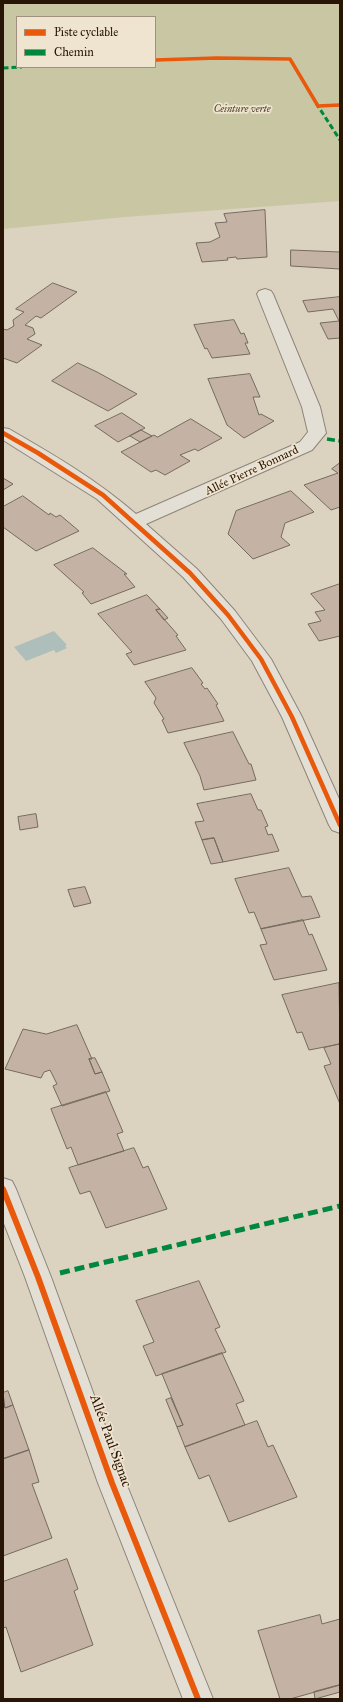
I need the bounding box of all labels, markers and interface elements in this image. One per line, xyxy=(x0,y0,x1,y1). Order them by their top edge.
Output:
legend xyxy=(16,16,156,68)
text: Piste cyclable xyxy=(54,25,118,39)
text: Chemin xyxy=(54,45,94,59)
park label: Ceinture verte xyxy=(214,104,270,116)
street label: Allée Pierre Bonnard xyxy=(203,443,301,499)
street label: Allée Paul Signac xyxy=(85,1392,135,1490)

